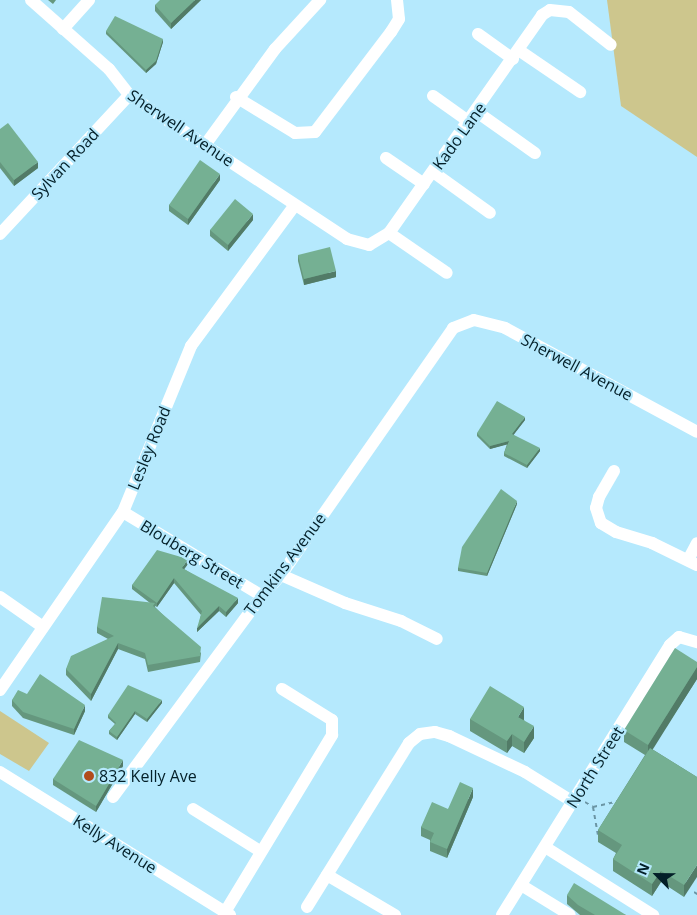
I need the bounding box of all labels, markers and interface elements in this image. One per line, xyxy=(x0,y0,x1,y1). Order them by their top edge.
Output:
street label: Sherwell Avenue xyxy=(124,86,238,170)
street label: Kado Lane xyxy=(428,99,490,173)
street label: Sylvan Road xyxy=(27,125,103,203)
street label: Sherwell Avenue xyxy=(518,330,636,404)
street label: Lesley Road xyxy=(124,403,174,493)
street label: Tomkins Avenue xyxy=(240,509,330,619)
street label: Blouberg Street xyxy=(137,516,247,592)
street label: North Street xyxy=(562,723,628,811)
place label: 832 Kelly Ave xyxy=(99,766,197,786)
marker: 832 Kelly Ave xyxy=(83,770,95,782)
street label: Kelly Avenue xyxy=(70,811,160,877)
north arrow xyxy=(632,850,682,900)
text: N xyxy=(632,860,654,878)

